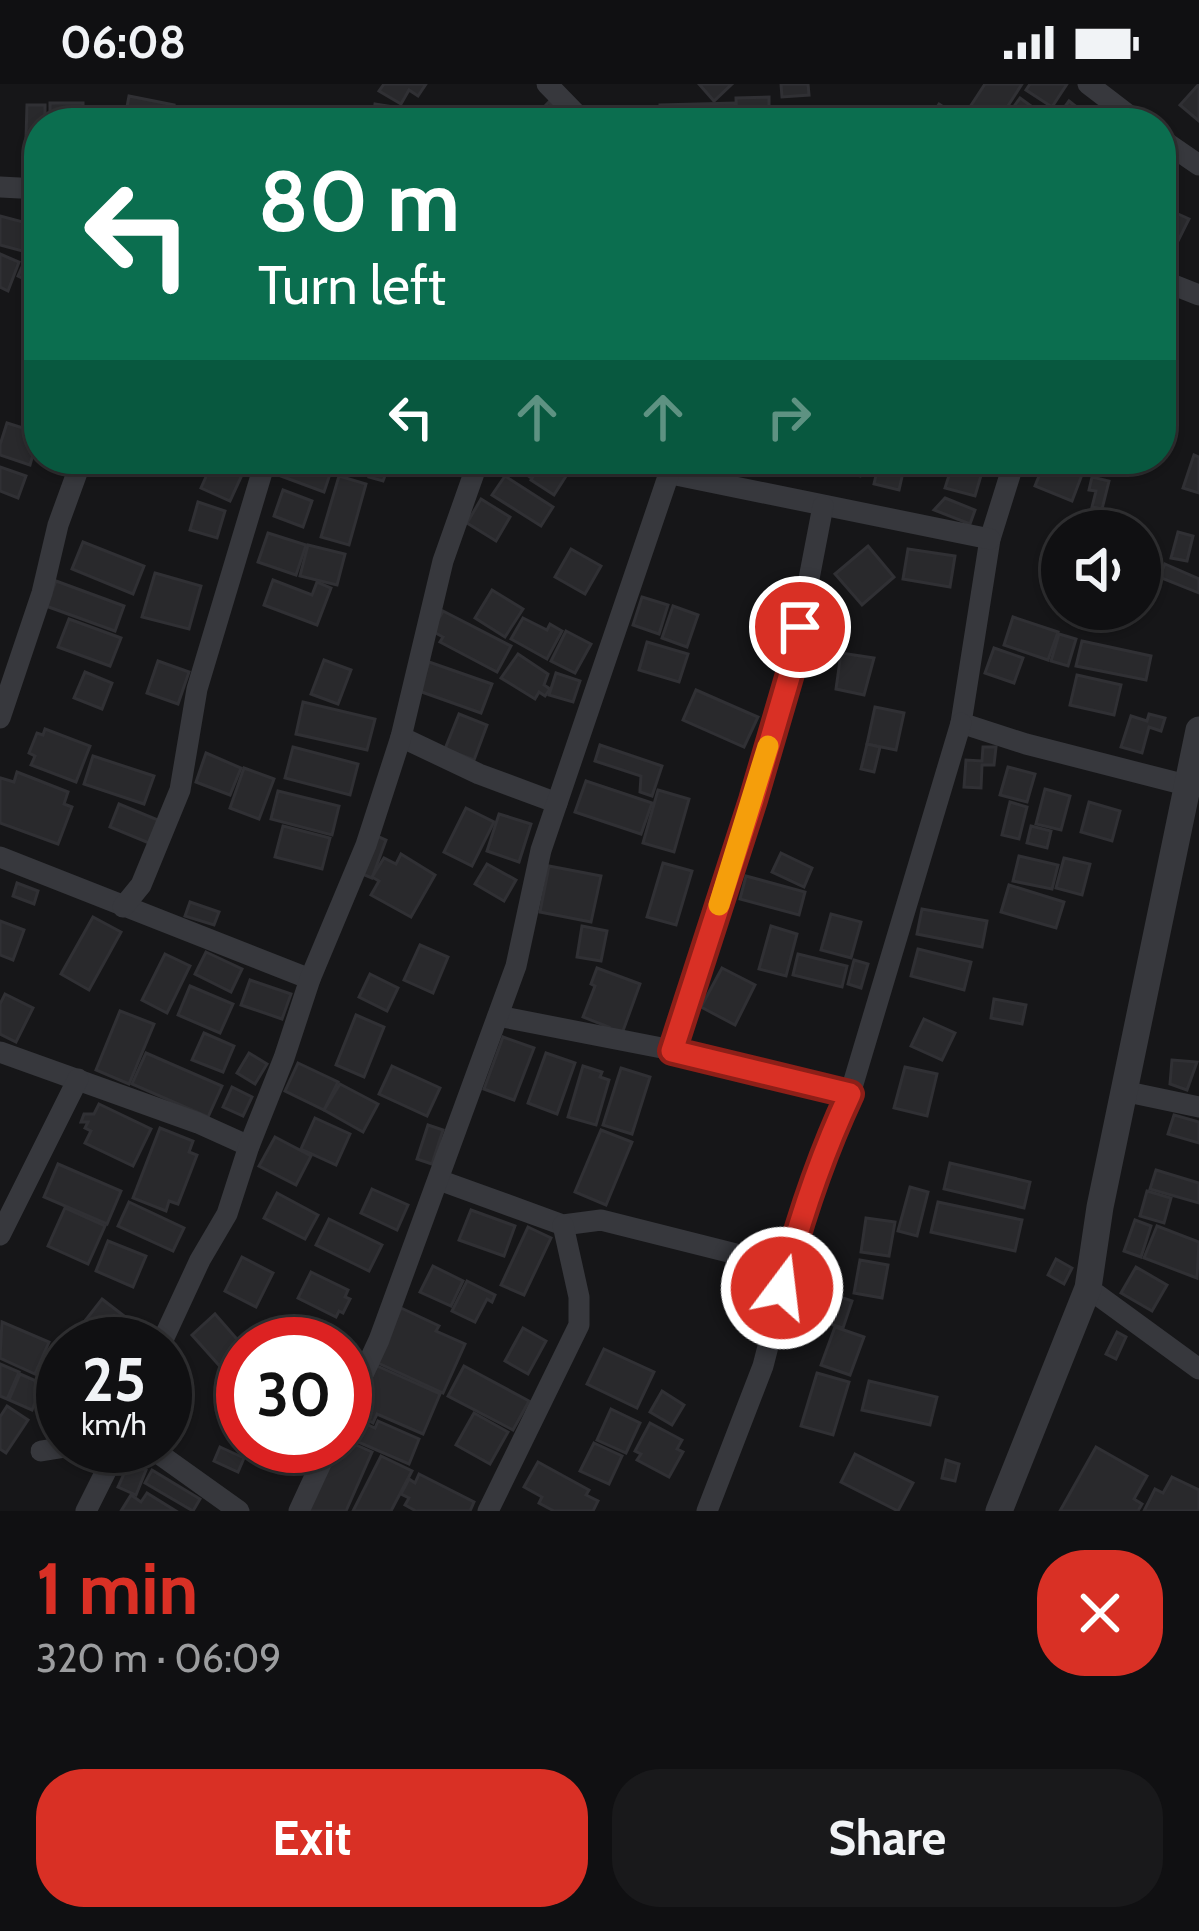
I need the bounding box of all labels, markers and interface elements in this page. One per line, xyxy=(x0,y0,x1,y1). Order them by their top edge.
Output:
text: 06:08 xyxy=(60,15,186,69)
text: 80 m xyxy=(258,150,460,252)
icon: left xyxy=(60,156,216,312)
text: Turn left xyxy=(258,252,446,318)
icon: left xyxy=(378,384,444,450)
icon: ahead xyxy=(504,384,570,450)
icon: ahead xyxy=(630,384,696,450)
icon: right xyxy=(756,384,822,450)
map controls xyxy=(1041,510,1161,630)
button: sound xyxy=(1041,510,1161,630)
pin xyxy=(749,576,851,678)
icon: arrive xyxy=(767,594,833,660)
position arrow xyxy=(719,1225,845,1351)
speed limit sign: 30 xyxy=(216,1317,372,1473)
text: 25 xyxy=(82,1343,146,1416)
text: km/h xyxy=(81,1406,147,1443)
text: 1 min xyxy=(36,1545,198,1632)
button: close xyxy=(1037,1550,1163,1676)
text: 320 m · 06:09 xyxy=(36,1634,281,1682)
button: Exit xyxy=(36,1769,588,1907)
button: Share xyxy=(612,1769,1163,1907)

